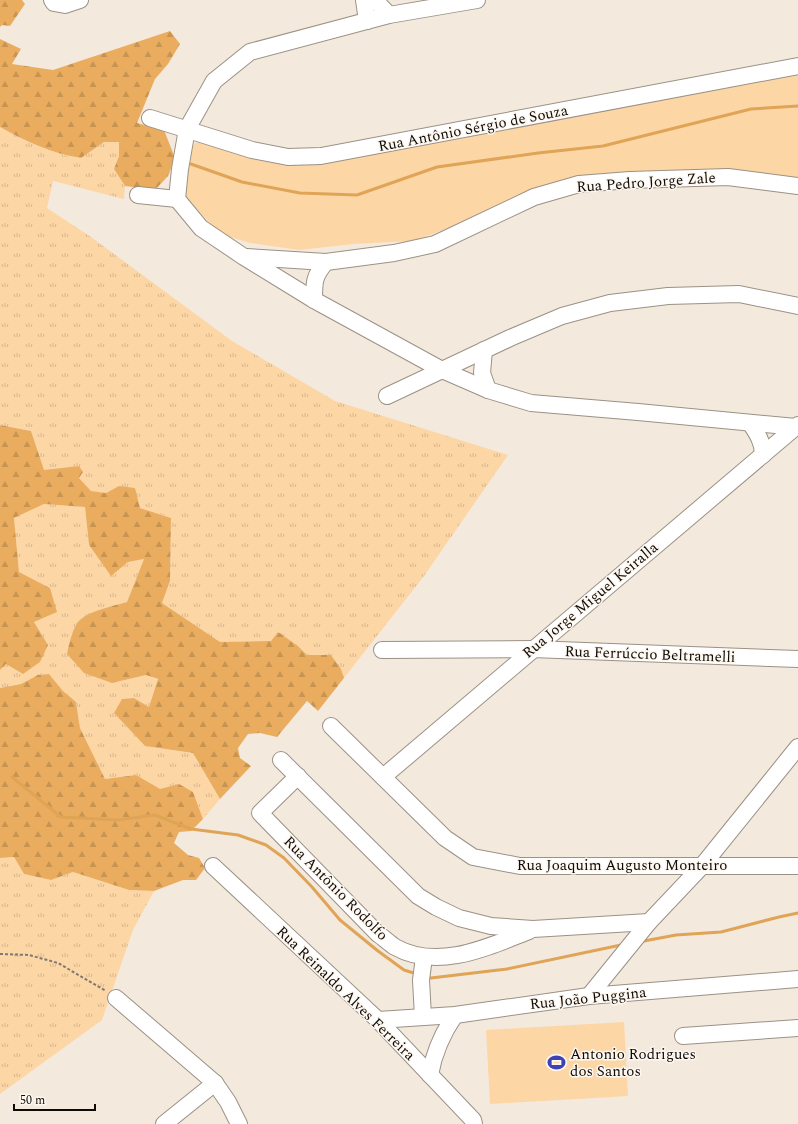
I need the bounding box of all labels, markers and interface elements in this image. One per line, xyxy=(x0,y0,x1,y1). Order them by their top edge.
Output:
street label: Rua Antônio Sérgio de Souza xyxy=(376,99,571,158)
street label: Rua Pedro Jorge Zale xyxy=(576,166,716,199)
street label: Rua Jorge Miguel Keiralla xyxy=(517,536,664,664)
street label: Rua Ferrúccio Beltramelli xyxy=(564,640,736,669)
street label: Rua Antônio Rodolfo xyxy=(278,831,393,946)
street label: Rua Joaquim Augusto Monteiro xyxy=(517,854,727,877)
street label: Rua Reinaldo Alves Ferreira xyxy=(271,921,421,1066)
street label: Rua João Puggina xyxy=(529,981,648,1016)
place label: Antonio Rodrigues dos Santos xyxy=(570,1043,696,1083)
sports icon: Antonio Rodrigues dos Santos xyxy=(547,1053,567,1073)
scale bar xyxy=(14,1086,95,1112)
text: 50 m xyxy=(20,1091,45,1110)

